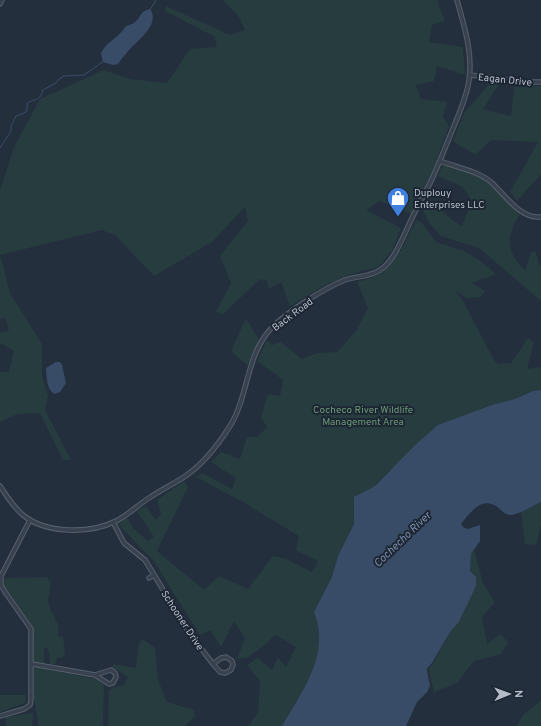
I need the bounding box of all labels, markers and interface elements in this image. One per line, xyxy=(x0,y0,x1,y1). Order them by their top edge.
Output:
street label: Eagan Drive xyxy=(477,71,532,90)
shop icon: Duplouy Enterprises LLC xyxy=(385,185,411,218)
place label: Duplouy Enterprises LLC xyxy=(414,187,485,212)
street label: Back Road xyxy=(270,296,316,335)
park label: Cocheco River Wildlife Management Area xyxy=(313,404,413,429)
water label: Cochecho River xyxy=(371,508,435,571)
street label: Schooner Drive xyxy=(157,588,206,653)
north arrow xyxy=(489,674,529,714)
text: N xyxy=(511,690,525,698)

